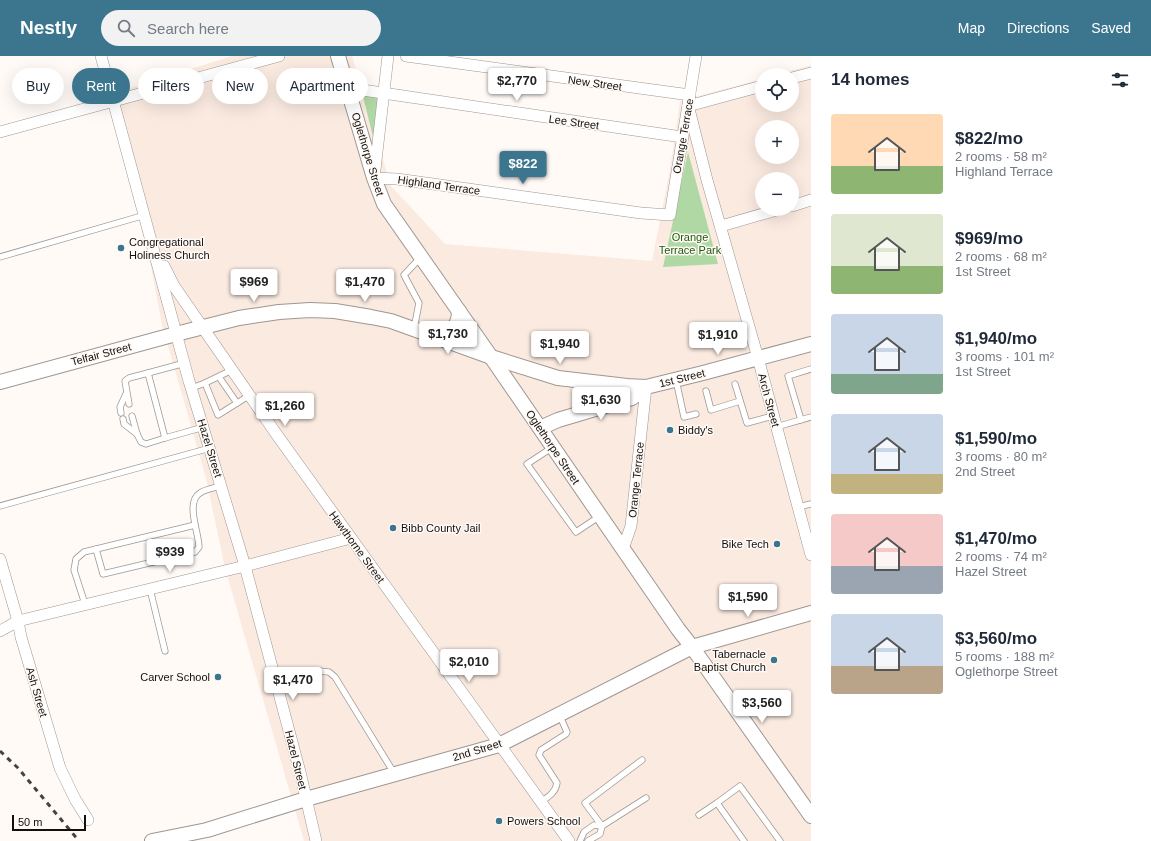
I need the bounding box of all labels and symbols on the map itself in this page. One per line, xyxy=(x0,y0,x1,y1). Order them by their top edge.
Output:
pin: $2,770 xyxy=(484,68,550,102)
street label: New Street xyxy=(567,73,623,93)
street label: Orange Terrace xyxy=(670,97,696,175)
street label: Oglethorpe Street xyxy=(350,111,386,197)
street label: Lee Street xyxy=(548,113,600,131)
pin: $822 xyxy=(499,151,547,185)
street label: Highland Terrace xyxy=(397,173,481,197)
park label: Orange Terrace Park xyxy=(659,231,722,256)
place label: Congregational Holiness Church xyxy=(129,236,210,261)
marker: Congregational Holiness Church xyxy=(116,243,126,253)
pin: $969 xyxy=(230,269,278,303)
pin: $1,470 xyxy=(332,269,398,303)
pin: $1,730 xyxy=(415,321,481,355)
pin: $1,910 xyxy=(685,322,751,356)
pin: $1,940 xyxy=(527,331,593,365)
street label: Telfair Street xyxy=(70,340,132,368)
street label: 1st Street xyxy=(658,366,706,390)
street label: Arch Street xyxy=(756,372,782,428)
pin: $1,630 xyxy=(568,387,634,421)
pin: $1,260 xyxy=(252,393,318,427)
street label: Oglethorpe Street xyxy=(524,408,582,486)
street label: Hazel Street xyxy=(195,417,225,479)
place label: Biddy's xyxy=(678,424,714,436)
marker: Biddy's xyxy=(665,425,675,435)
street label: Orange Terrace xyxy=(626,441,646,519)
street label: Hawthorne Street xyxy=(327,509,387,585)
place label: Bibb County Jail xyxy=(401,522,481,534)
marker: Bibb County Jail xyxy=(388,523,398,533)
place label: Bike Tech xyxy=(722,538,769,550)
pin: $939 xyxy=(146,539,194,573)
marker: Bike Tech xyxy=(772,539,782,549)
pin: $1,590 xyxy=(715,584,781,618)
place label: Tabernacle Baptist Church xyxy=(694,648,766,673)
pin: $2,010 xyxy=(436,649,502,683)
marker: Tabernacle Baptist Church xyxy=(769,655,779,665)
street label: Ash Street xyxy=(24,666,50,718)
pin: $1,470 xyxy=(260,667,326,701)
place label: Carver School xyxy=(140,671,210,683)
marker: Carver School xyxy=(213,672,223,682)
pin: $3,560 xyxy=(729,690,795,724)
street label: Hazel Street xyxy=(283,729,309,791)
street label: 2nd Street xyxy=(451,737,503,763)
scale bar xyxy=(12,813,86,832)
place label: Powers School xyxy=(507,815,580,827)
marker: Powers School xyxy=(494,816,504,826)

